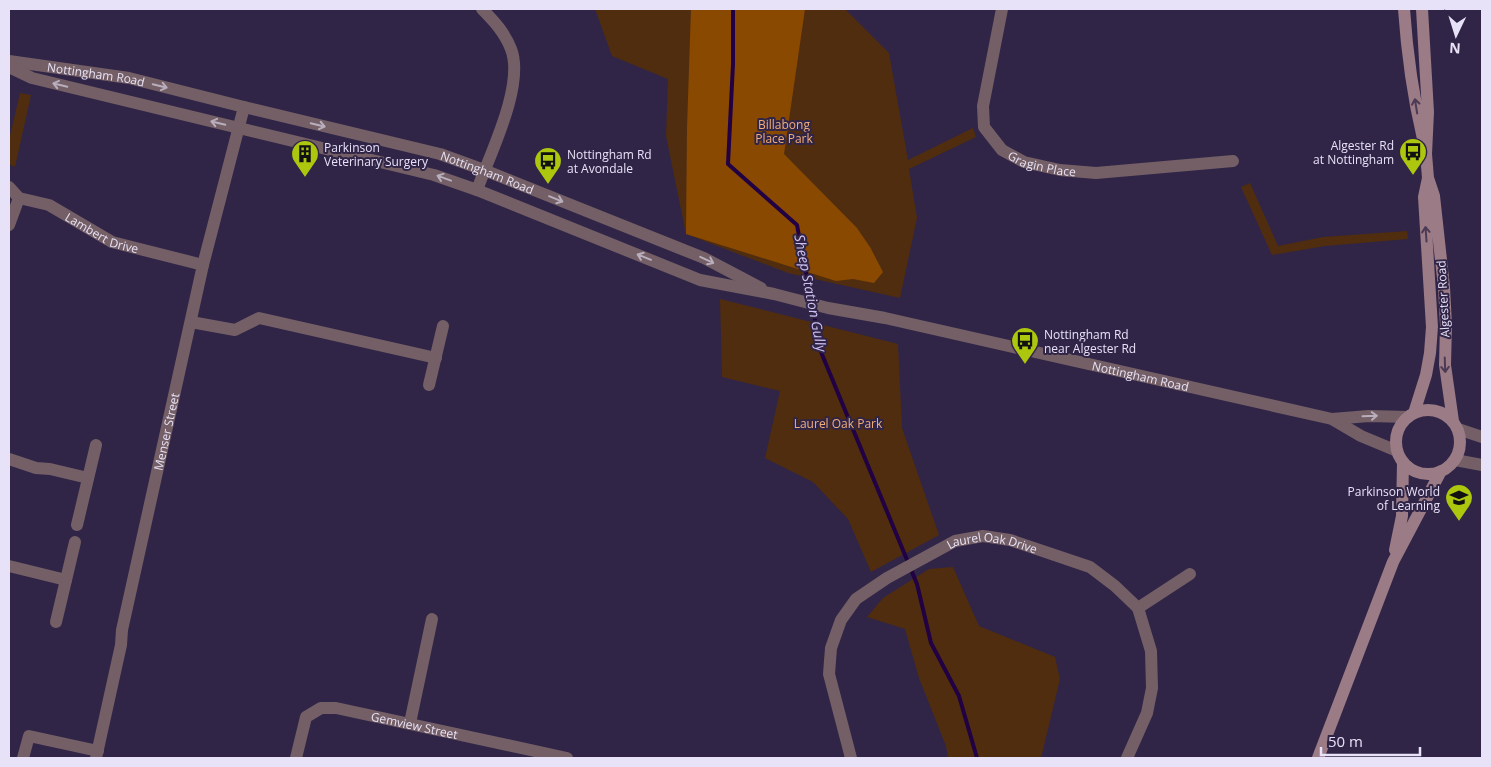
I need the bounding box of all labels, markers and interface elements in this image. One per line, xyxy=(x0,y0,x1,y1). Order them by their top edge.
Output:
north arrow xyxy=(1431,10,1481,60)
text: N xyxy=(1449,39,1461,58)
street label: Nottingham Road xyxy=(46,58,147,90)
one-way arrow xyxy=(53,80,69,89)
one-way arrow xyxy=(152,81,168,91)
one-way arrow xyxy=(1410,98,1420,114)
park label: Billabong Place Park xyxy=(755,116,813,147)
one-way arrow xyxy=(211,118,227,127)
one-way arrow xyxy=(310,121,326,130)
place label: Algester Rd at Nottingham xyxy=(1313,137,1394,168)
bus stop icon: Algester Rd at Nottingham xyxy=(1398,137,1428,176)
building icon: Parkinson Veterinary Surgery xyxy=(290,139,320,178)
place label: Parkinson Veterinary Surgery xyxy=(324,139,429,170)
street label: Nottingham Road xyxy=(438,146,537,198)
bus stop icon: Nottingham Rd at Avondale xyxy=(533,146,563,185)
place label: Nottingham Rd at Avondale xyxy=(567,146,652,177)
street label: Gragin Place xyxy=(1005,146,1077,180)
one-way arrow xyxy=(437,173,452,182)
one-way arrow xyxy=(548,195,563,204)
street label: Lambert Drive xyxy=(62,208,141,257)
one-way arrow xyxy=(1422,226,1431,242)
water label: Sheep Station Gully xyxy=(790,233,832,355)
one-way arrow xyxy=(637,252,652,262)
one-way arrow xyxy=(699,256,714,265)
street label: Algester Road xyxy=(1432,260,1454,338)
bus stop icon: Nottingham Rd near Algester Rd xyxy=(1010,326,1040,365)
place label: Nottingham Rd near Algester Rd xyxy=(1044,326,1136,357)
street label: Nottingham Road xyxy=(1091,357,1191,395)
one-way arrow xyxy=(1441,357,1450,373)
street label: Menser Street xyxy=(149,391,183,472)
one-way arrow xyxy=(1362,411,1378,421)
park label: Laurel Oak Park xyxy=(794,415,883,432)
place label: Parkinson World of Learning xyxy=(1348,483,1440,514)
school or university icon: Parkinson World of Learning xyxy=(1444,483,1474,522)
street label: Laurel Oak Drive xyxy=(943,527,1040,557)
street label: Gemview Street xyxy=(370,707,459,743)
scale bar xyxy=(1321,724,1420,756)
text: 50 m xyxy=(1328,731,1363,751)

